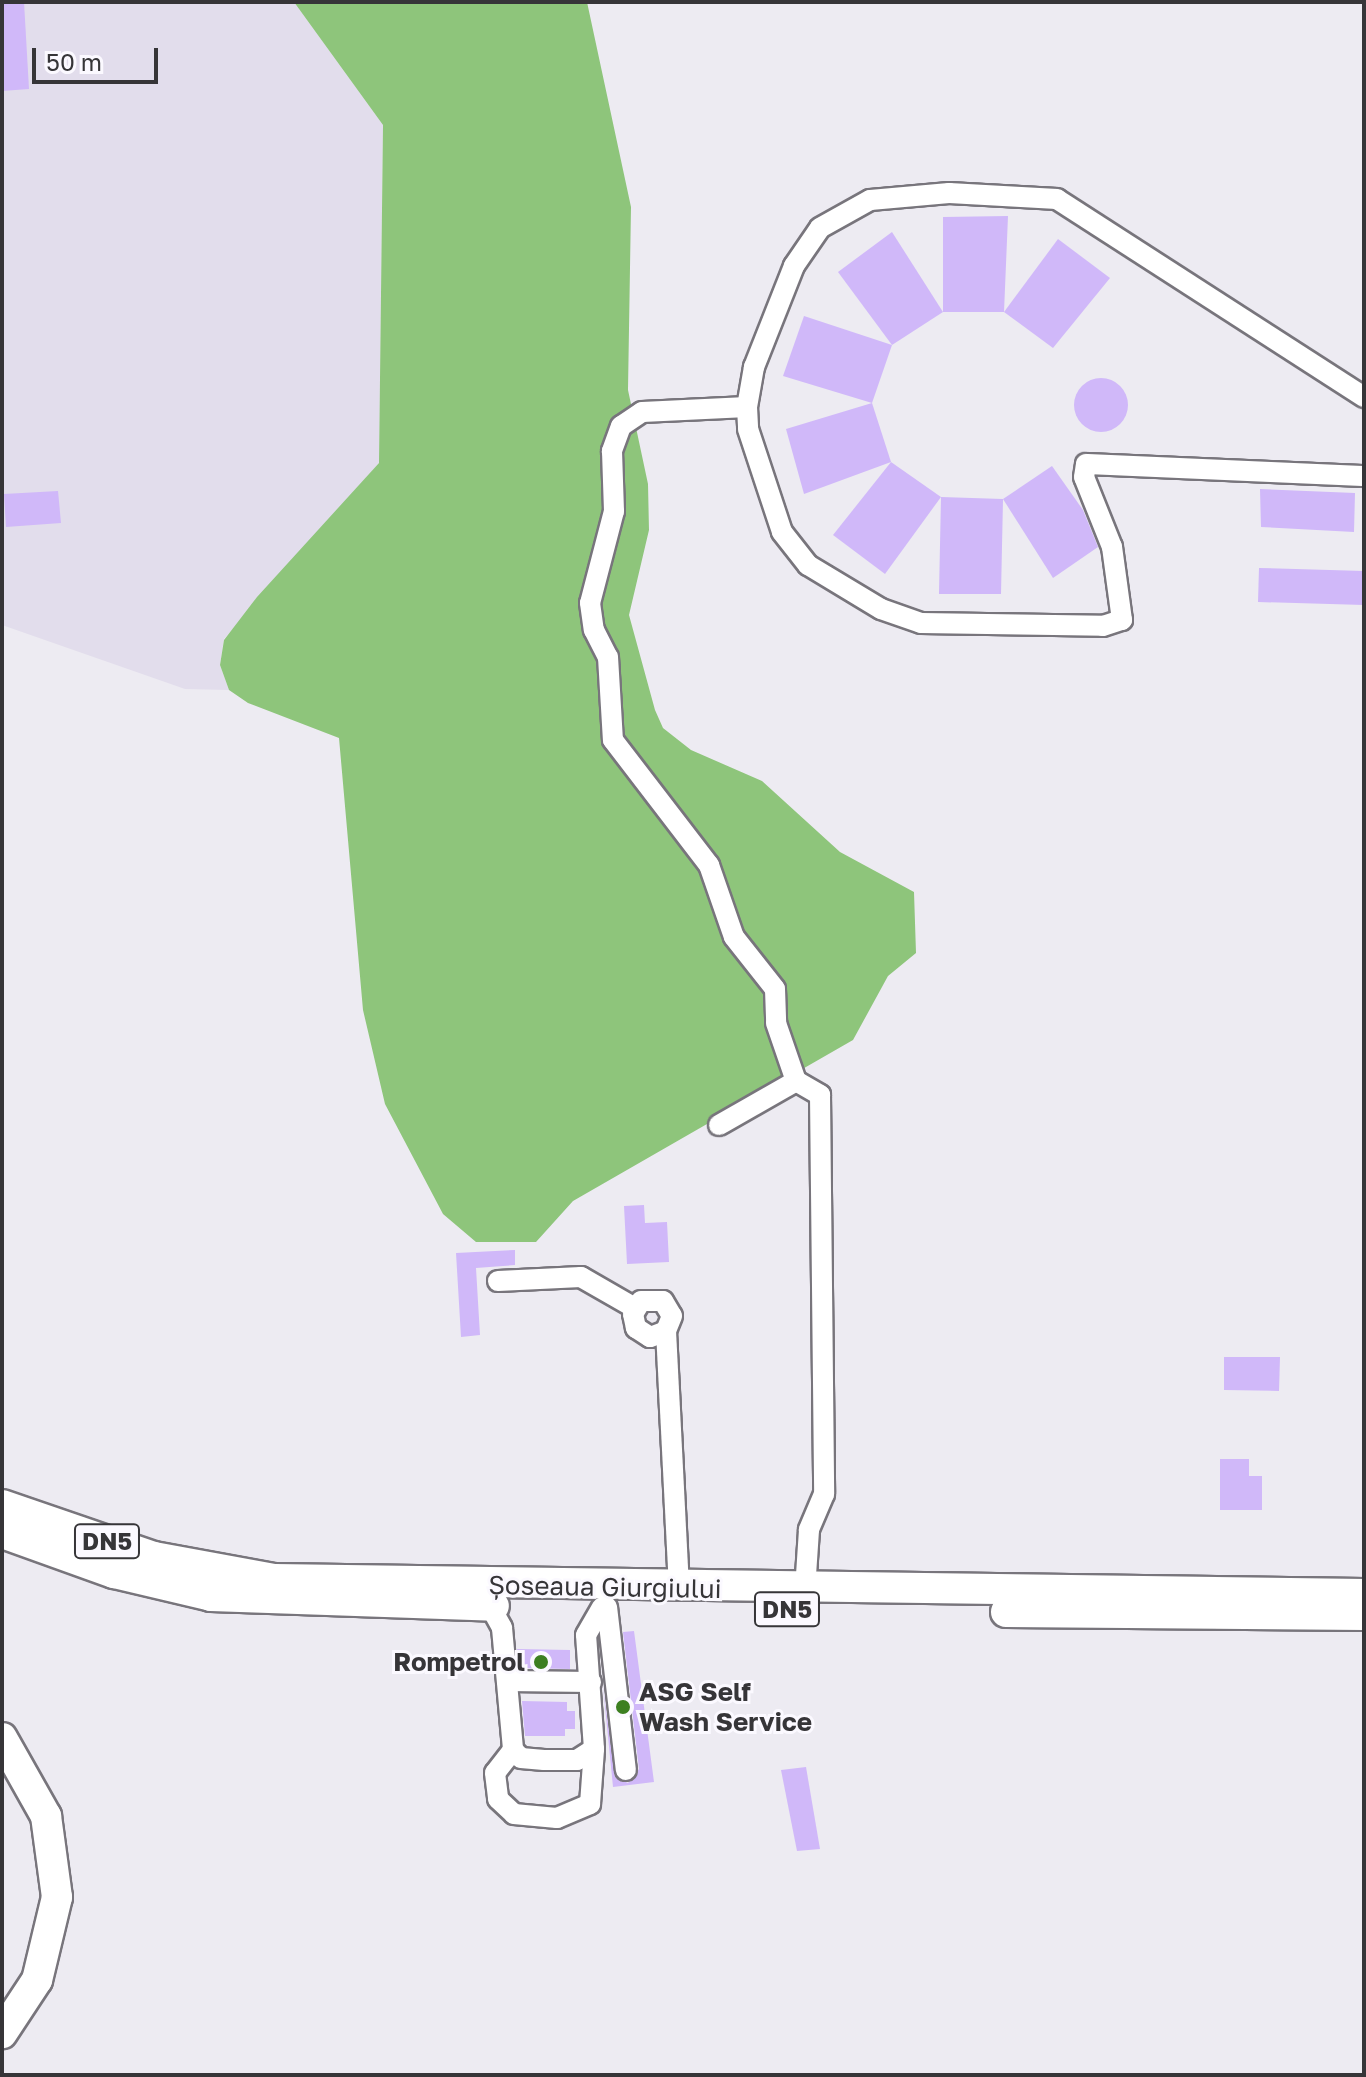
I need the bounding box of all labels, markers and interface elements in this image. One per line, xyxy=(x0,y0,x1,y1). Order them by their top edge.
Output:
scale bar xyxy=(36,32,162,82)
text: 50 m xyxy=(46,47,102,76)
road number: DN5 xyxy=(73,1521,141,1561)
street label: Șoseaua Giurgiului xyxy=(488,1569,722,1605)
road number: DN5 xyxy=(753,1589,821,1629)
place label: Rompetrol xyxy=(393,1646,525,1678)
marker: Rompetrol xyxy=(532,1653,550,1671)
place label: ASG Self Wash Service xyxy=(639,1676,812,1738)
marker: ASG Self Wash Service xyxy=(614,1698,632,1716)

